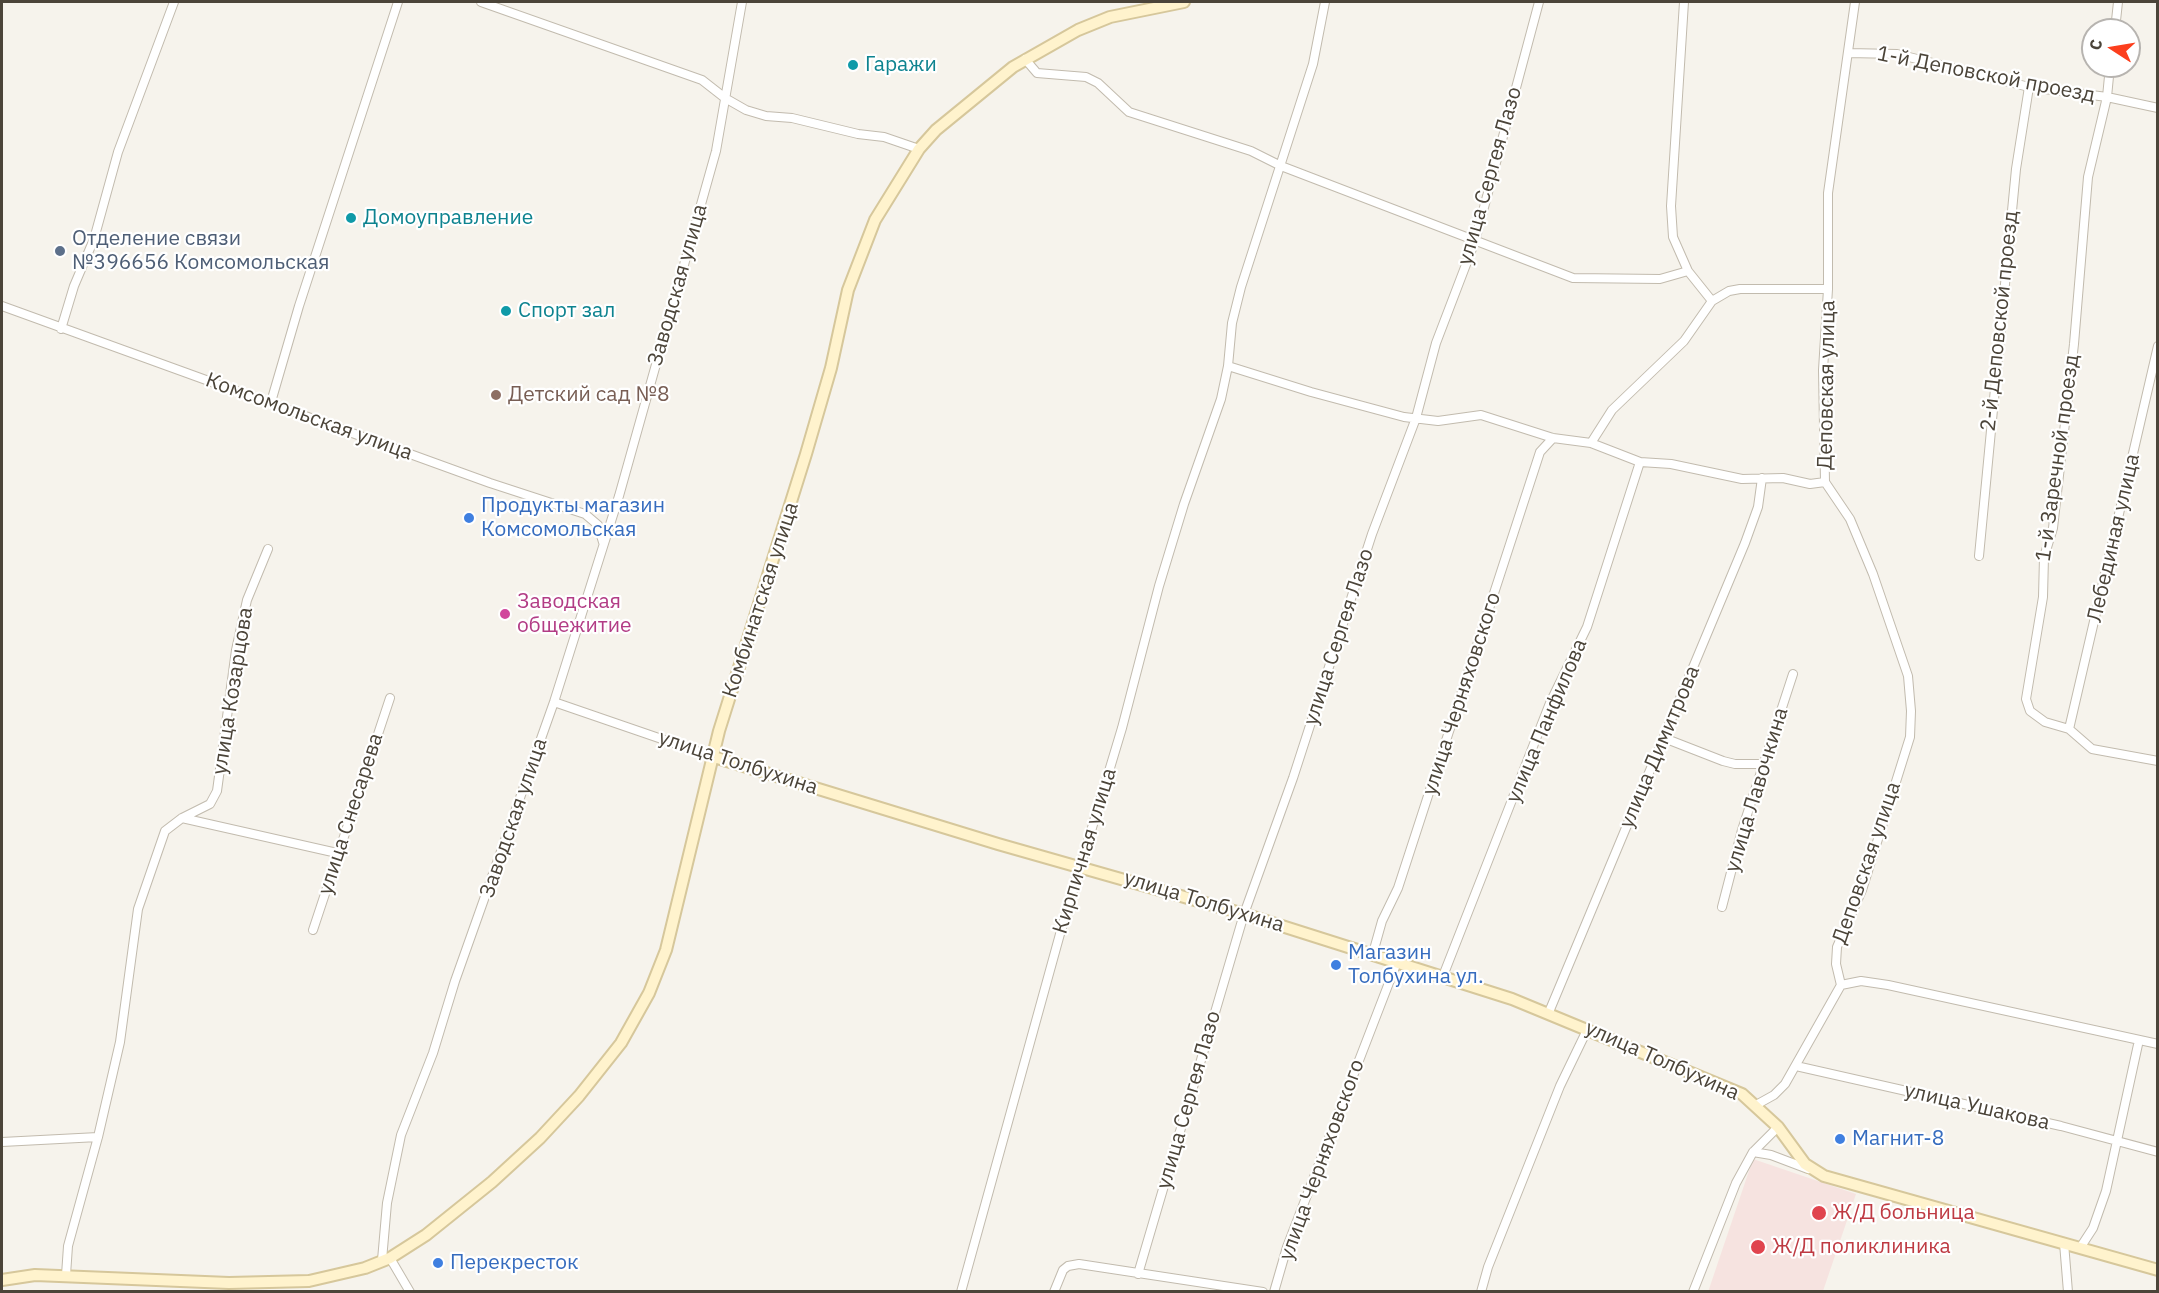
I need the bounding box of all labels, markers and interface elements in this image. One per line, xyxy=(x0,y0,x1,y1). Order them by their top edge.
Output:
north arrow xyxy=(2081,18,2141,78)
text: С xyxy=(2084,38,2106,52)
street label: 1-й Деповской проезд xyxy=(1875,41,2097,109)
place label: Гаражи xyxy=(865,52,937,78)
marker: Гаражи xyxy=(846,58,860,72)
street label: улица Сергея Лазо xyxy=(1453,84,1527,268)
street label: Заводская улица xyxy=(643,201,713,369)
place label: Домоуправление xyxy=(363,205,533,231)
street label: 2-й Деповской проезд xyxy=(1976,209,2024,433)
marker: Домоуправление xyxy=(344,211,358,225)
place label: Отделение связи №396656 Комсомольская xyxy=(72,226,330,276)
marker: Отделение связи №396656 Комсомольская xyxy=(53,244,67,258)
place label: Спорт зал xyxy=(518,298,615,324)
street label: Деповская улица xyxy=(1813,300,1841,470)
marker: Спорт зал xyxy=(499,304,513,318)
street label: 1-й Заречной проезд xyxy=(2031,353,2085,563)
street label: Комсомольская улица xyxy=(202,368,416,466)
place label: Детский сад №8 xyxy=(508,382,670,408)
marker: Детский сад №8 xyxy=(489,388,503,402)
street label: Лебединая улица xyxy=(2082,451,2146,625)
place label: Продукты магазин Комсомольская xyxy=(481,493,665,543)
street label: Комбинатская улица xyxy=(717,499,805,701)
marker: Продукты магазин Комсомольская xyxy=(462,511,476,525)
street label: улица Сергея Лазо xyxy=(1299,546,1379,728)
place label: Заводская общежитие xyxy=(517,589,632,639)
street label: улица Черняховского xyxy=(1417,589,1507,799)
street label: улица Козарцова xyxy=(207,606,259,776)
marker: Заводская общежитие xyxy=(498,607,512,621)
street label: улица Панфилова xyxy=(1501,635,1593,807)
street label: улица Димитрова xyxy=(1614,662,1706,832)
street label: улица Лавочкина xyxy=(1720,705,1794,875)
street label: улица Толбухина xyxy=(655,725,821,801)
street label: улица Снесарева xyxy=(313,730,389,898)
street label: Заводская улица xyxy=(475,735,553,901)
street label: Кирпичная улица xyxy=(1048,765,1122,937)
street label: Деповская улица xyxy=(1827,779,1907,947)
street label: улица Толбухина xyxy=(1121,866,1287,938)
place label: Магазин Толбухина ул. xyxy=(1348,940,1484,990)
marker: Магазин Толбухина ул. xyxy=(1329,958,1343,972)
street label: улица Сергея Лазо xyxy=(1152,1008,1226,1192)
street label: улица Толбухина xyxy=(1581,1016,1743,1106)
street label: улица Черняховского xyxy=(1274,1056,1370,1264)
street label: улица Ушакова xyxy=(1902,1078,2052,1136)
place label: Магнит-8 xyxy=(1852,1126,1944,1152)
marker: Магнит-8 xyxy=(1833,1132,1847,1146)
place label: Ж/Д больница xyxy=(1832,1200,1975,1226)
marker: Ж/Д больница xyxy=(1810,1204,1828,1222)
place label: Ж/Д поликлиника xyxy=(1772,1234,1951,1260)
marker: Ж/Д поликлиника xyxy=(1749,1238,1767,1256)
place label: Перекресток xyxy=(450,1250,579,1276)
marker: Перекресток xyxy=(431,1256,445,1270)

